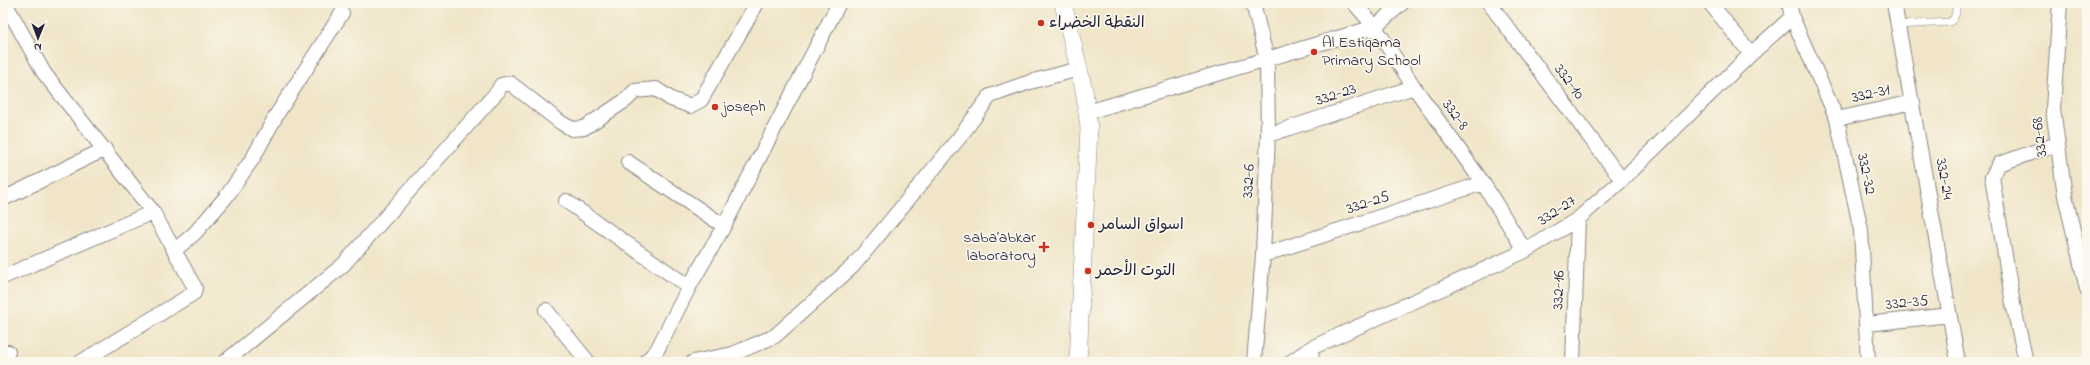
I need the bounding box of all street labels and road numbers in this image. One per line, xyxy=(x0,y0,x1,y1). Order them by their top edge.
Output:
street label: 332-10 xyxy=(1548,59,1590,105)
street label: 332-23 xyxy=(1312,77,1360,113)
street label: 332-31 xyxy=(1849,78,1893,110)
street label: 332-8 xyxy=(1436,95,1474,135)
street label: 332-68 xyxy=(2026,116,2054,158)
street label: 332-32 xyxy=(1850,151,1882,197)
street label: 332-24 xyxy=(1929,156,1960,202)
street label: 332-6 xyxy=(1236,163,1262,199)
street label: 332-25 xyxy=(1343,185,1393,221)
street label: 332-27 xyxy=(1533,189,1581,232)
street label: 332-16 xyxy=(1546,270,1572,310)
street label: 332-35 xyxy=(1884,289,1930,317)

